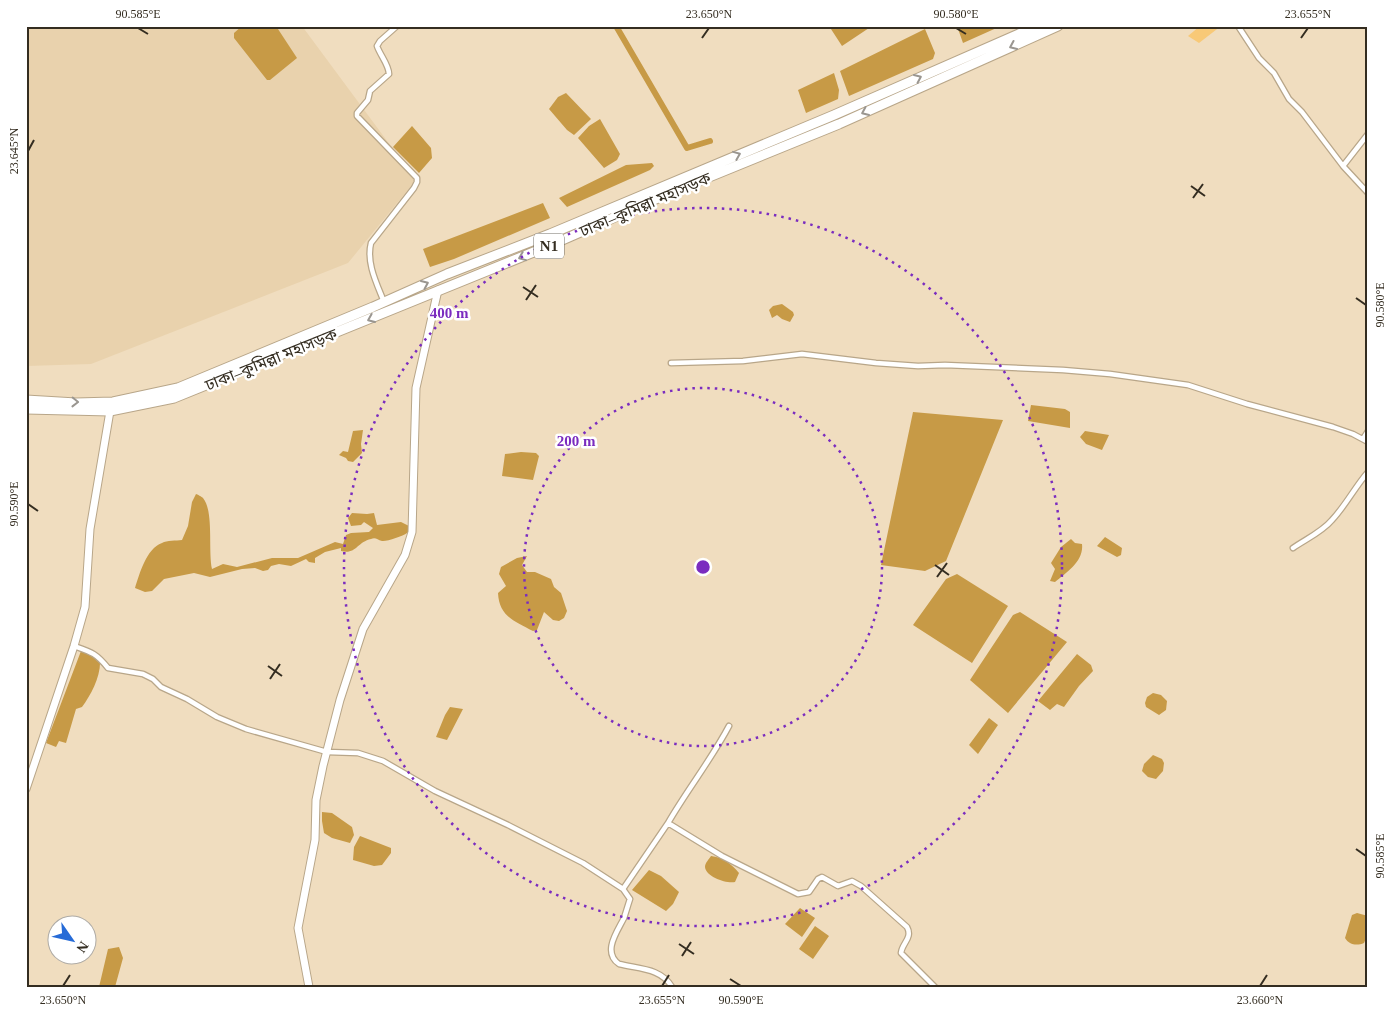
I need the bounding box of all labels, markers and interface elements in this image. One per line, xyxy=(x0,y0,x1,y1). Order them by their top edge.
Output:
text: 90.585°E xyxy=(115,7,161,21)
text: 23.650°N xyxy=(686,7,733,21)
text: 90.580°E xyxy=(933,7,979,21)
text: 23.655°N xyxy=(1285,7,1332,21)
one-way arrow xyxy=(1009,40,1018,51)
one-way arrow xyxy=(913,73,922,84)
one-way arrow xyxy=(861,106,870,117)
text: 23.645°N xyxy=(7,127,21,174)
one-way arrow xyxy=(732,151,741,162)
street label: ঢাকা–কুমিল্লা মহাসড়ক xyxy=(576,168,715,241)
road number: N1 xyxy=(534,234,564,258)
one-way arrow xyxy=(518,251,526,261)
one-way arrow xyxy=(420,279,429,290)
text: 90.580°E xyxy=(1373,282,1387,328)
text: 400 m xyxy=(430,305,469,321)
one-way arrow xyxy=(367,312,376,323)
street label: ঢাকা–কুমিল্লা মহাসড়ক xyxy=(201,324,341,395)
one-way arrow xyxy=(71,397,79,408)
text: 200 m xyxy=(557,433,596,449)
text: 90.590°E xyxy=(7,481,21,527)
centre of rings xyxy=(694,558,712,576)
text: 90.585°E xyxy=(1373,833,1387,879)
north arrow xyxy=(48,916,98,966)
text: N xyxy=(73,939,91,955)
text: 23.650°N xyxy=(40,993,87,1007)
text: 23.655°N xyxy=(639,993,686,1007)
text: 90.590°E xyxy=(718,993,764,1007)
text: 23.660°N xyxy=(1237,993,1284,1007)

